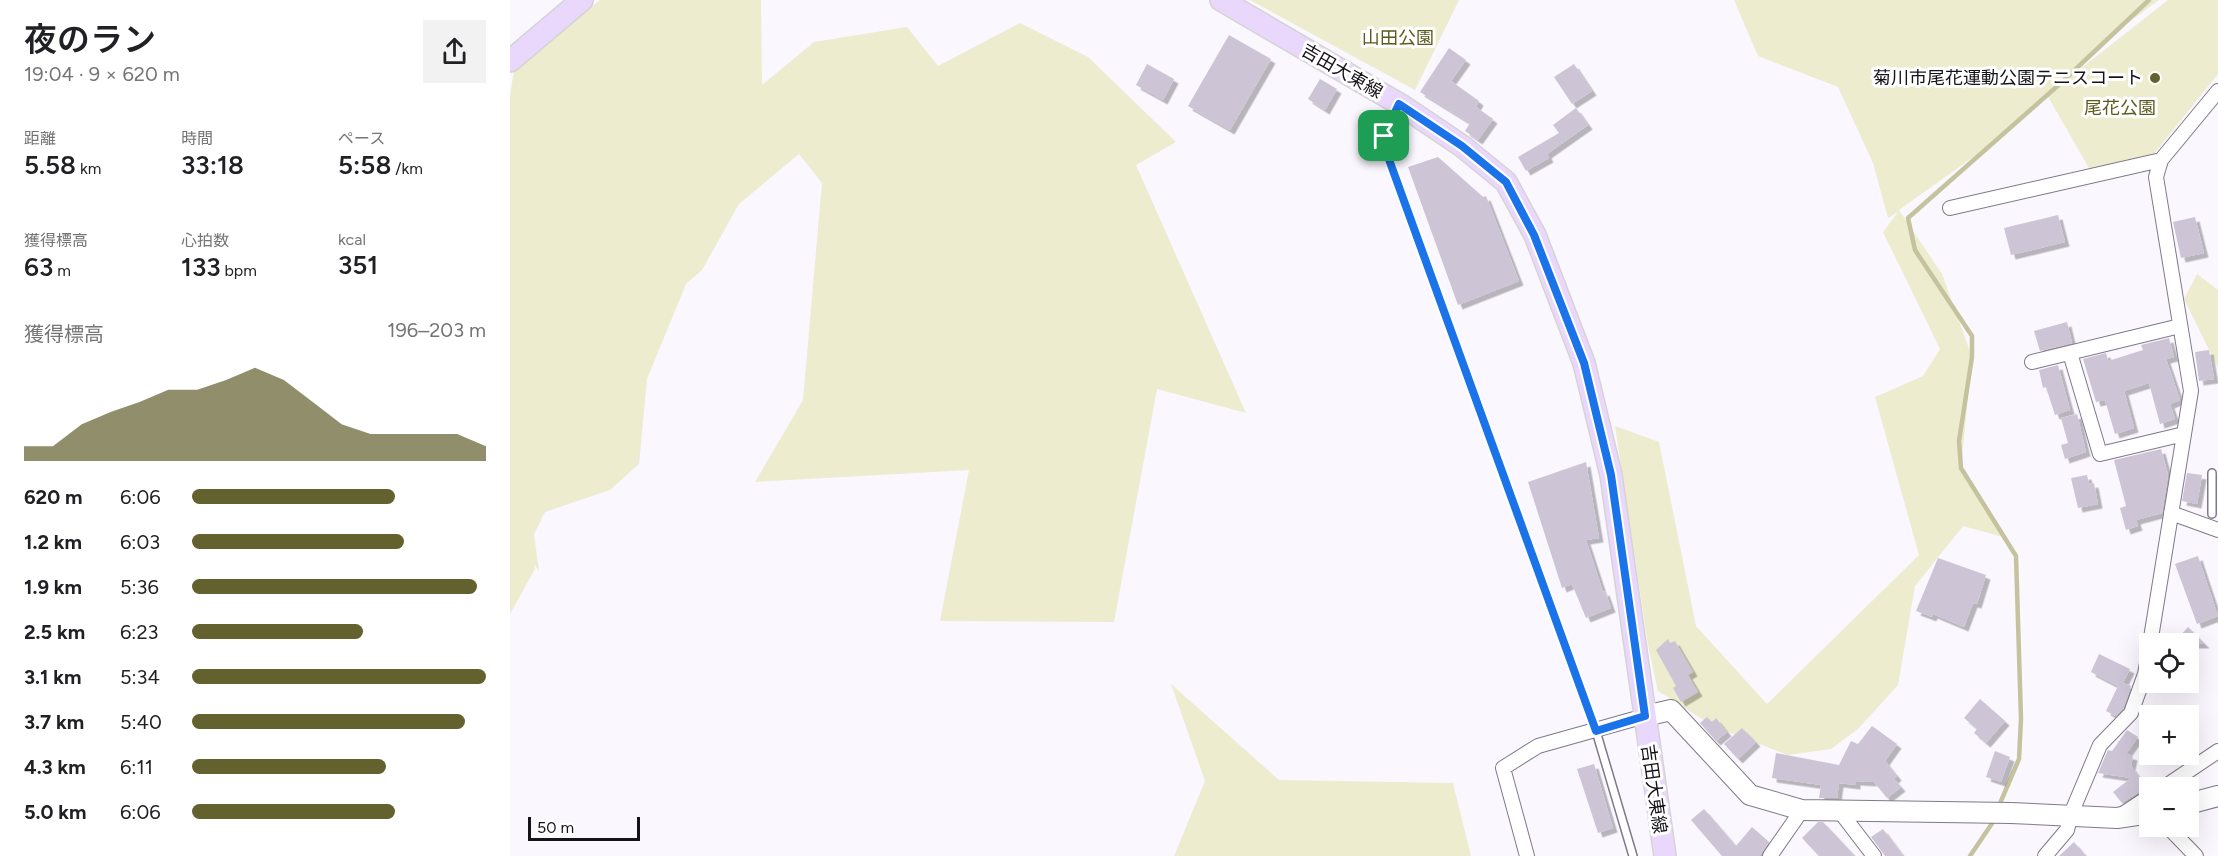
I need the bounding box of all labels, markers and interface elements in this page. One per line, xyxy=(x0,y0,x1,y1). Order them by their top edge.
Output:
text: 夜のラン xyxy=(24,20,156,59)
button: share xyxy=(423,20,486,83)
park label: 山田公園 xyxy=(1362,27,1434,49)
street label: 吉田大東線 xyxy=(1298,39,1386,103)
text: 19:04 · 9 × 620 m xyxy=(24,62,180,86)
place label: 菊川市尾花運動公園テニスコート xyxy=(1873,67,2143,89)
marker: 菊川市尾花運動公園テニスコート xyxy=(2148,71,2162,85)
park label: 尾花公園 xyxy=(2084,97,2156,119)
pin xyxy=(1358,110,1409,161)
icon: arrive xyxy=(1367,119,1400,152)
text: 距離 xyxy=(24,129,56,148)
text: 時間 xyxy=(181,129,213,148)
text: ペース xyxy=(338,129,385,148)
text: 5.58 xyxy=(24,149,76,181)
text: 33:18 xyxy=(181,149,244,181)
text: 5:58 xyxy=(338,149,391,181)
text: km xyxy=(76,159,101,178)
text: /km xyxy=(391,159,423,178)
text: kcal xyxy=(338,230,366,249)
text: 獲得標高 xyxy=(24,231,88,250)
text: 心拍数 xyxy=(181,231,229,250)
text: 351 xyxy=(338,249,378,281)
text: 63 xyxy=(24,251,53,283)
text: 133 xyxy=(181,251,221,283)
text: m xyxy=(53,261,71,280)
text: bpm xyxy=(221,261,257,280)
text: 196–203 m xyxy=(387,318,486,342)
text: 獲得標高 xyxy=(24,322,104,346)
text: 620 m xyxy=(24,485,82,509)
text: 6:06 xyxy=(120,485,161,509)
text: 1.2 km xyxy=(24,530,82,554)
text: 6:03 xyxy=(120,530,160,554)
text: 1.9 km xyxy=(24,575,82,599)
text: 5:36 xyxy=(120,575,159,599)
text: 2.5 km xyxy=(24,620,85,644)
text: 6:23 xyxy=(120,620,158,644)
map controls xyxy=(2139,633,2199,837)
button: locate xyxy=(2139,633,2199,693)
text: 3.1 km xyxy=(24,665,81,689)
text: 5:34 xyxy=(120,665,160,689)
button: + xyxy=(2139,705,2199,765)
text: 3.7 km xyxy=(24,710,84,734)
text: 5:40 xyxy=(120,710,162,734)
street label: 吉田大東線 xyxy=(1637,743,1671,835)
text: 4.3 km xyxy=(24,755,86,779)
text: 6:11 xyxy=(120,755,153,779)
button: − xyxy=(2139,777,2199,837)
text: 5.0 km xyxy=(24,800,87,824)
text: 6:06 xyxy=(120,800,161,824)
scale bar xyxy=(528,814,640,842)
text: 50 m xyxy=(537,818,574,837)

